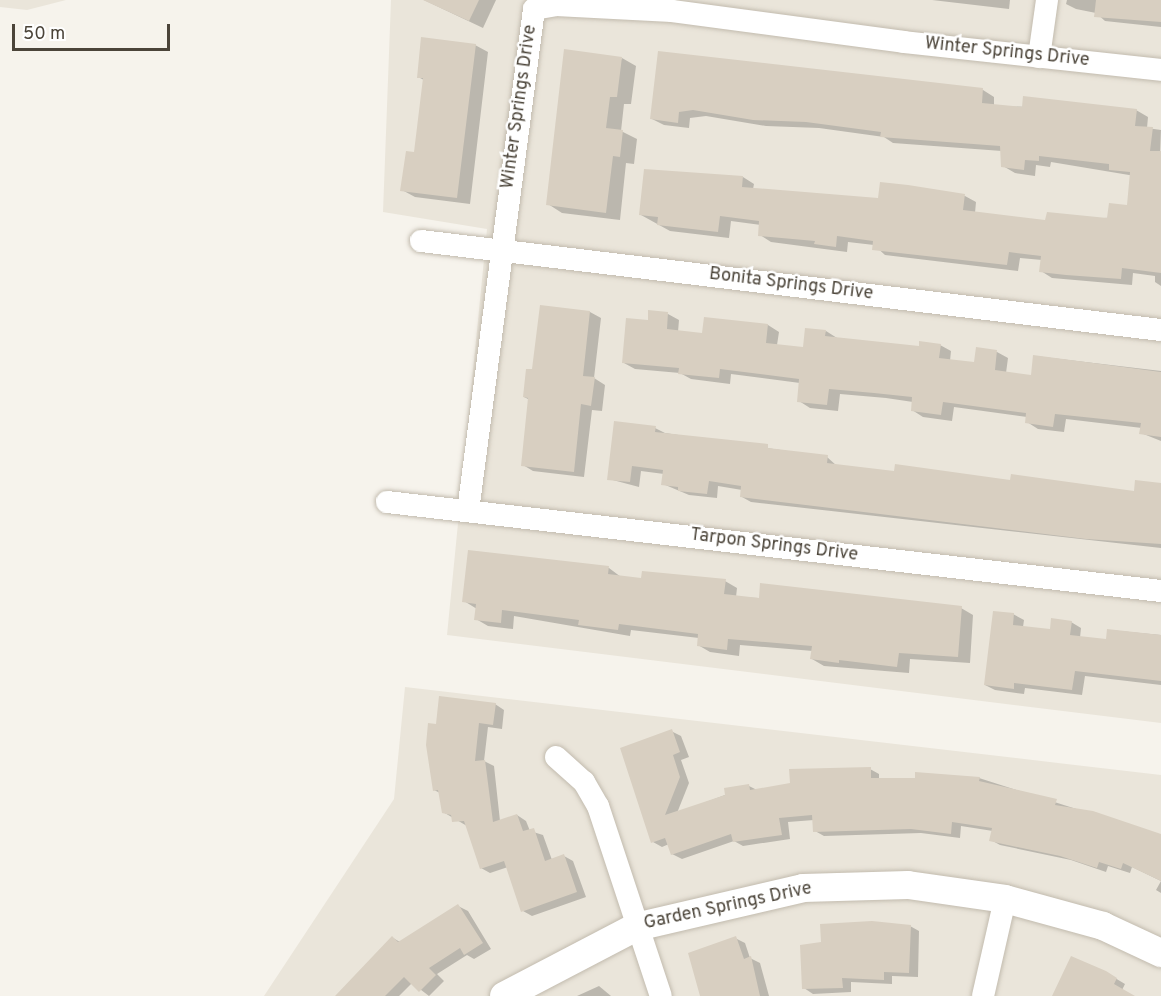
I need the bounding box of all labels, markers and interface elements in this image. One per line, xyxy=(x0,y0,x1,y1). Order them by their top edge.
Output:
scale bar xyxy=(15,12,172,50)
text: 50 m xyxy=(23,23,65,46)
street label: Winter Springs Drive xyxy=(498,24,542,190)
street label: Winter Springs Drive xyxy=(924,34,1090,72)
street label: Bonita Springs Drive xyxy=(708,264,874,306)
street label: Tarpon Springs Drive xyxy=(689,525,859,567)
street label: Garden Springs Drive xyxy=(642,879,814,935)

